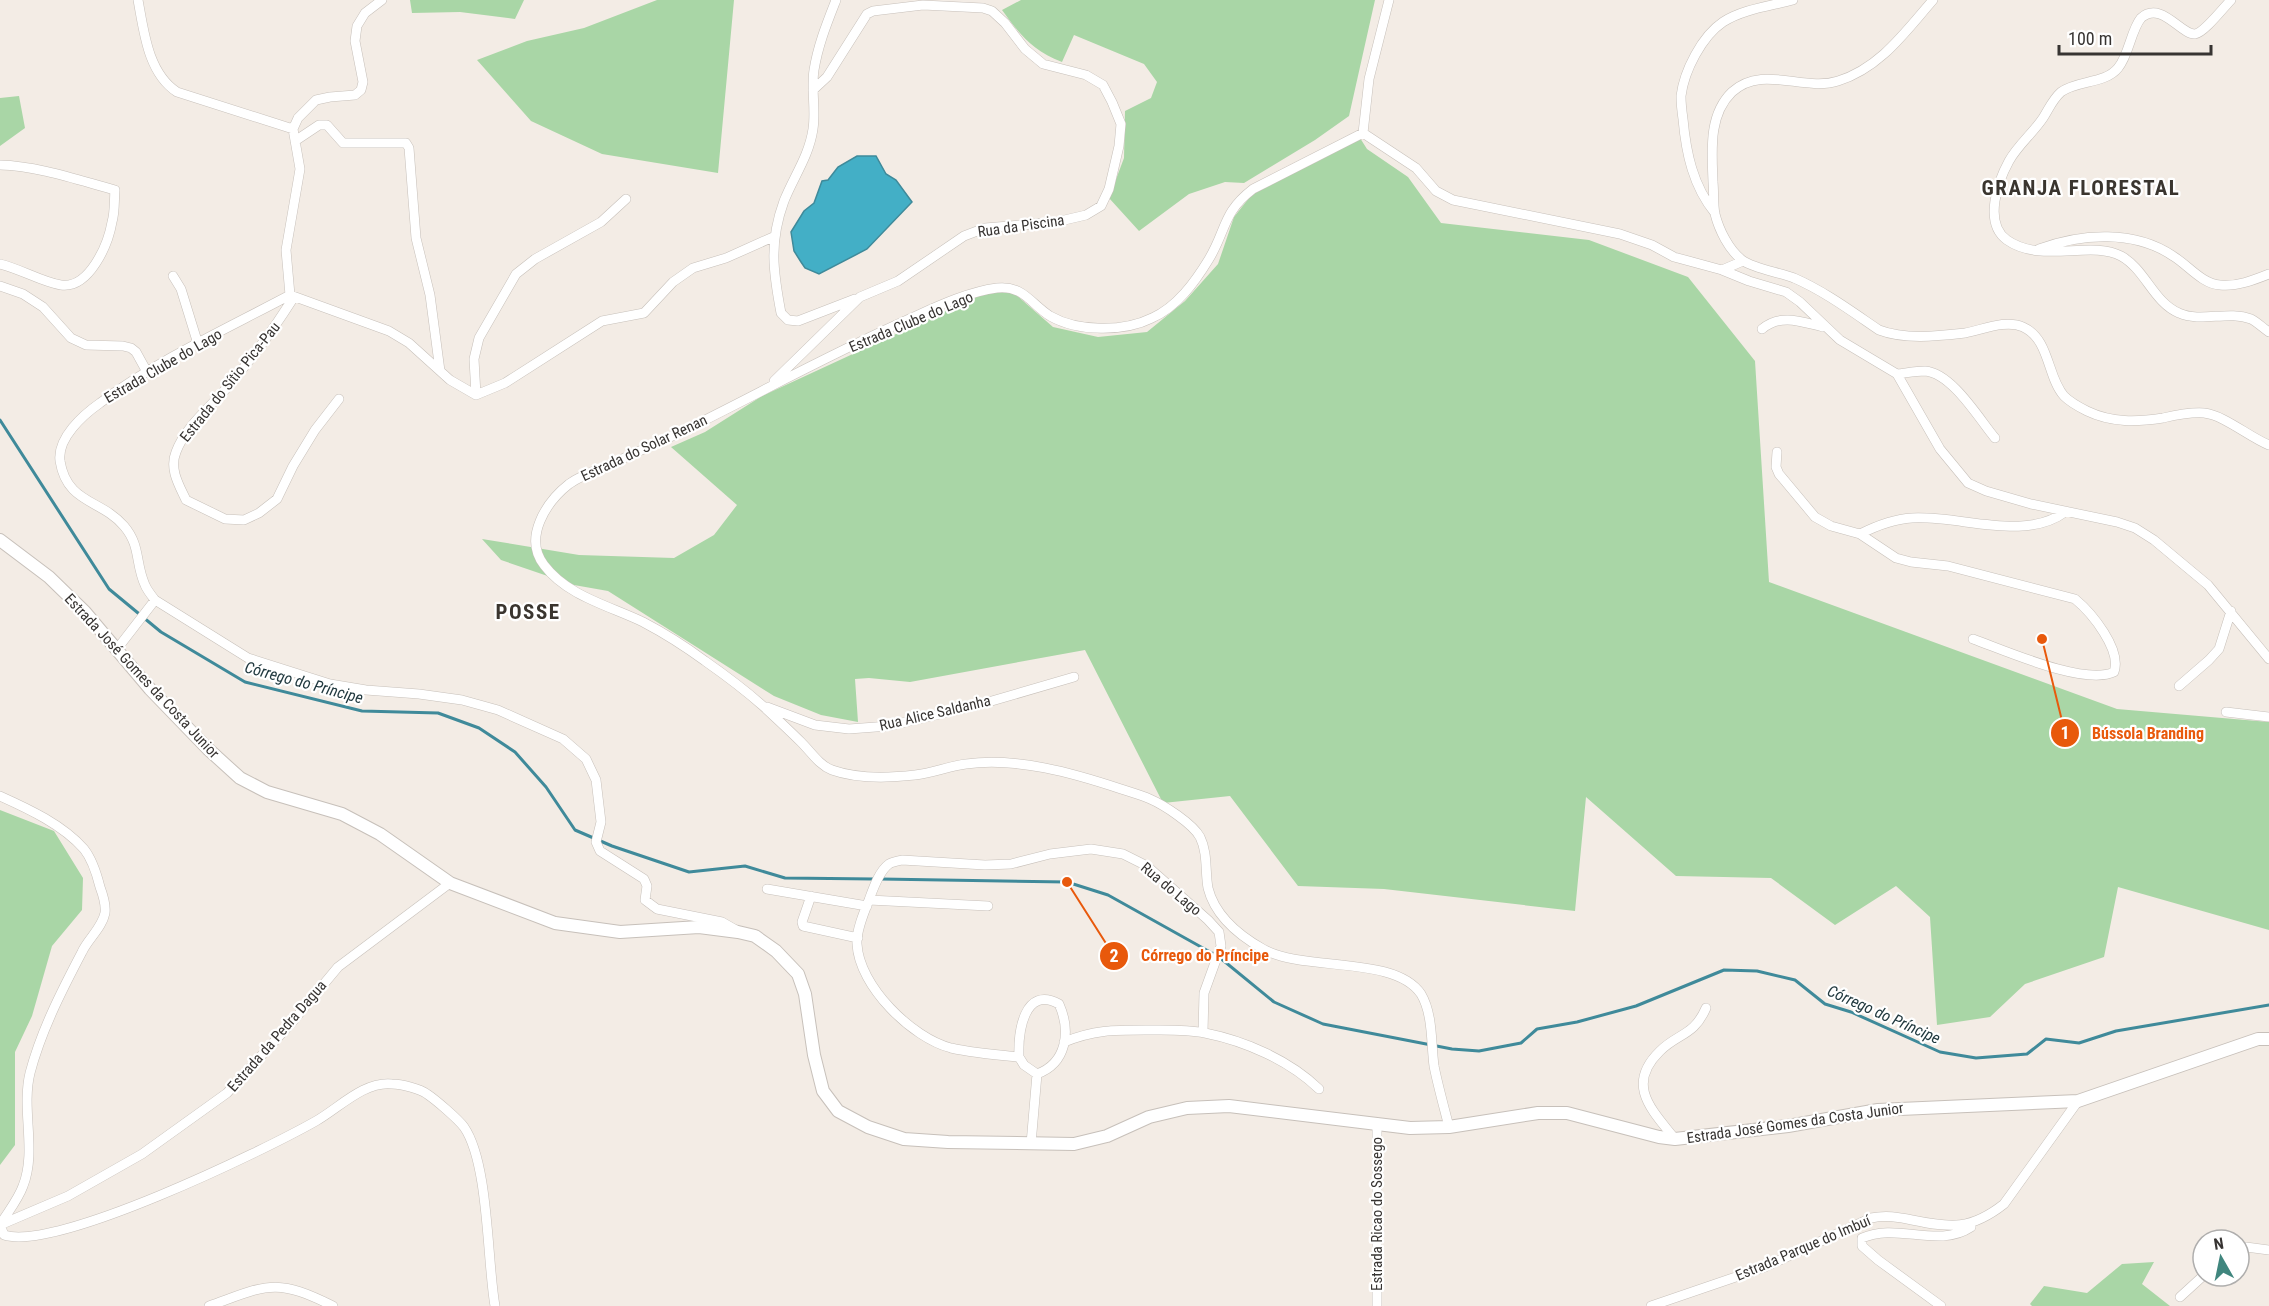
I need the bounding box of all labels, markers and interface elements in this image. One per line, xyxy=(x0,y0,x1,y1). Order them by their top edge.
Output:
scale bar xyxy=(2059,18,2210,56)
text: 100 m xyxy=(2068,28,2112,49)
district label: GRANJA FLORESTAL xyxy=(1982,176,2180,200)
street label: Rua da Piscina xyxy=(977,211,1065,241)
street label: Estrada Clube do Lago xyxy=(846,288,976,356)
street label: Estrada do Sítio Pica-Pau xyxy=(176,318,284,446)
street label: Estrada Clube do Lago xyxy=(101,325,225,407)
street label: Estrada do Solar Renan xyxy=(578,411,710,485)
street label: Estrada José Gomes da Costa Junior xyxy=(61,590,223,762)
district label: POSSE xyxy=(495,600,561,624)
water label: Córrego do Príncipe xyxy=(243,658,365,707)
street label: Rua Alice Saldanha xyxy=(878,691,992,735)
callout: Bússola Branding xyxy=(2050,716,2216,750)
text: 1 xyxy=(2060,722,2070,743)
text: Bússola Branding xyxy=(2092,724,2204,743)
street label: Rua do Lago xyxy=(1137,858,1205,920)
callout: Córrego do Príncipe xyxy=(1099,939,1281,973)
text: 2 xyxy=(1109,945,1119,966)
text: Córrego do Príncipe xyxy=(1141,946,1269,965)
street label: Estrada da Pedra Dagua xyxy=(224,977,330,1095)
water label: Córrego do Príncipe xyxy=(1824,981,1943,1048)
street label: Estrada José Gomes da Costa Junior xyxy=(1685,1099,1905,1147)
street label: Estrada Ricao do Sossego xyxy=(1368,1137,1386,1291)
street label: Estrada Parque do Imbuí xyxy=(1733,1211,1875,1285)
north arrow xyxy=(2191,1228,2251,1288)
text: N xyxy=(2212,1234,2225,1254)

